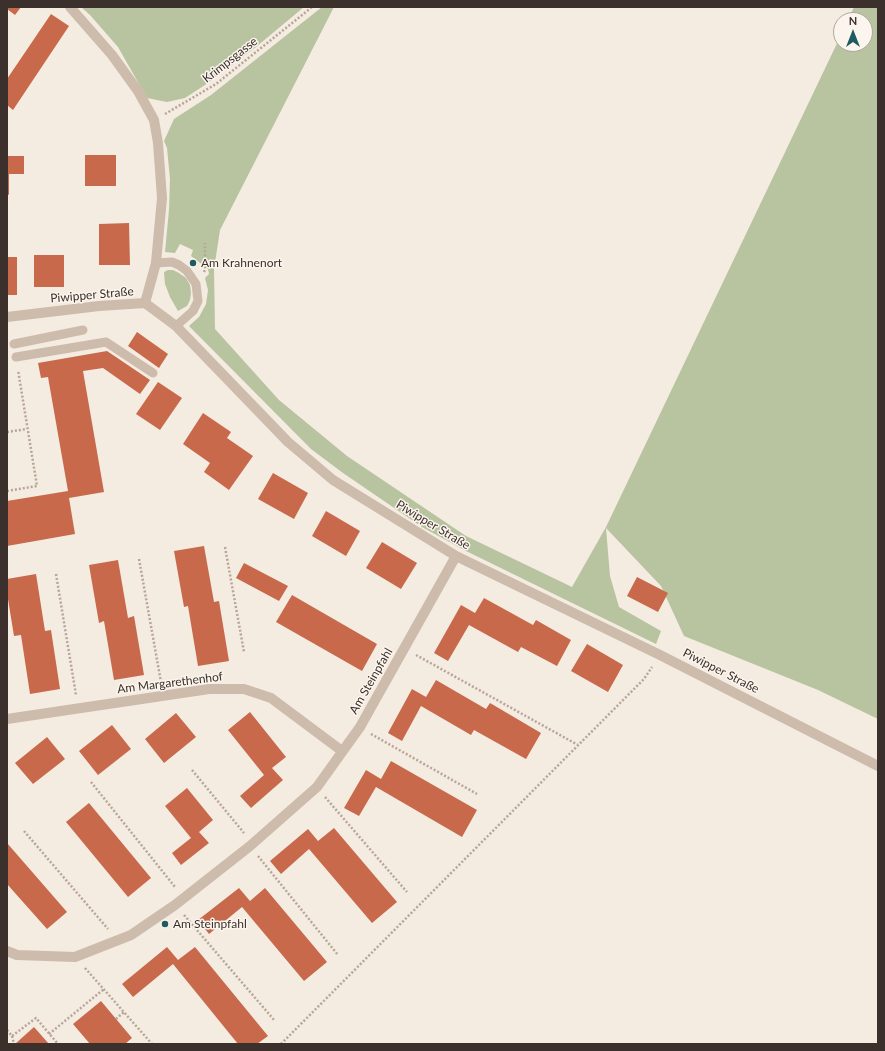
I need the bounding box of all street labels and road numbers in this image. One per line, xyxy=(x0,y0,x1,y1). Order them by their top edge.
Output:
street label: Krimpsgasse xyxy=(200,34,260,86)
street label: Piwipper Straße xyxy=(50,284,134,306)
street label: Piwipper Straße xyxy=(393,497,473,553)
street label: Am Steinpfahl xyxy=(346,645,396,717)
street label: Piwipper Straße xyxy=(680,646,762,696)
street label: Am Margarethenhof xyxy=(116,669,224,697)

